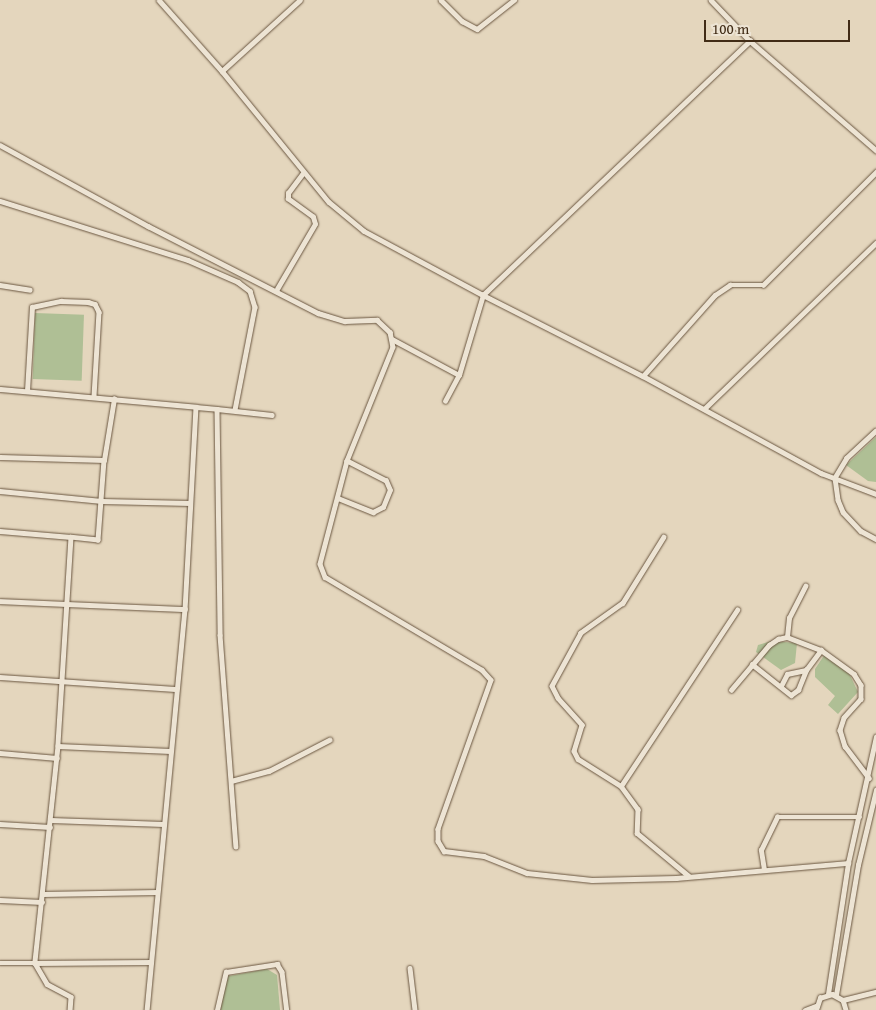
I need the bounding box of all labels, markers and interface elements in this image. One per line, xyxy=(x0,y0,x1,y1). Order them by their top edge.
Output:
scale bar xyxy=(706,10,852,42)
text: 100 m xyxy=(712,18,749,39)

